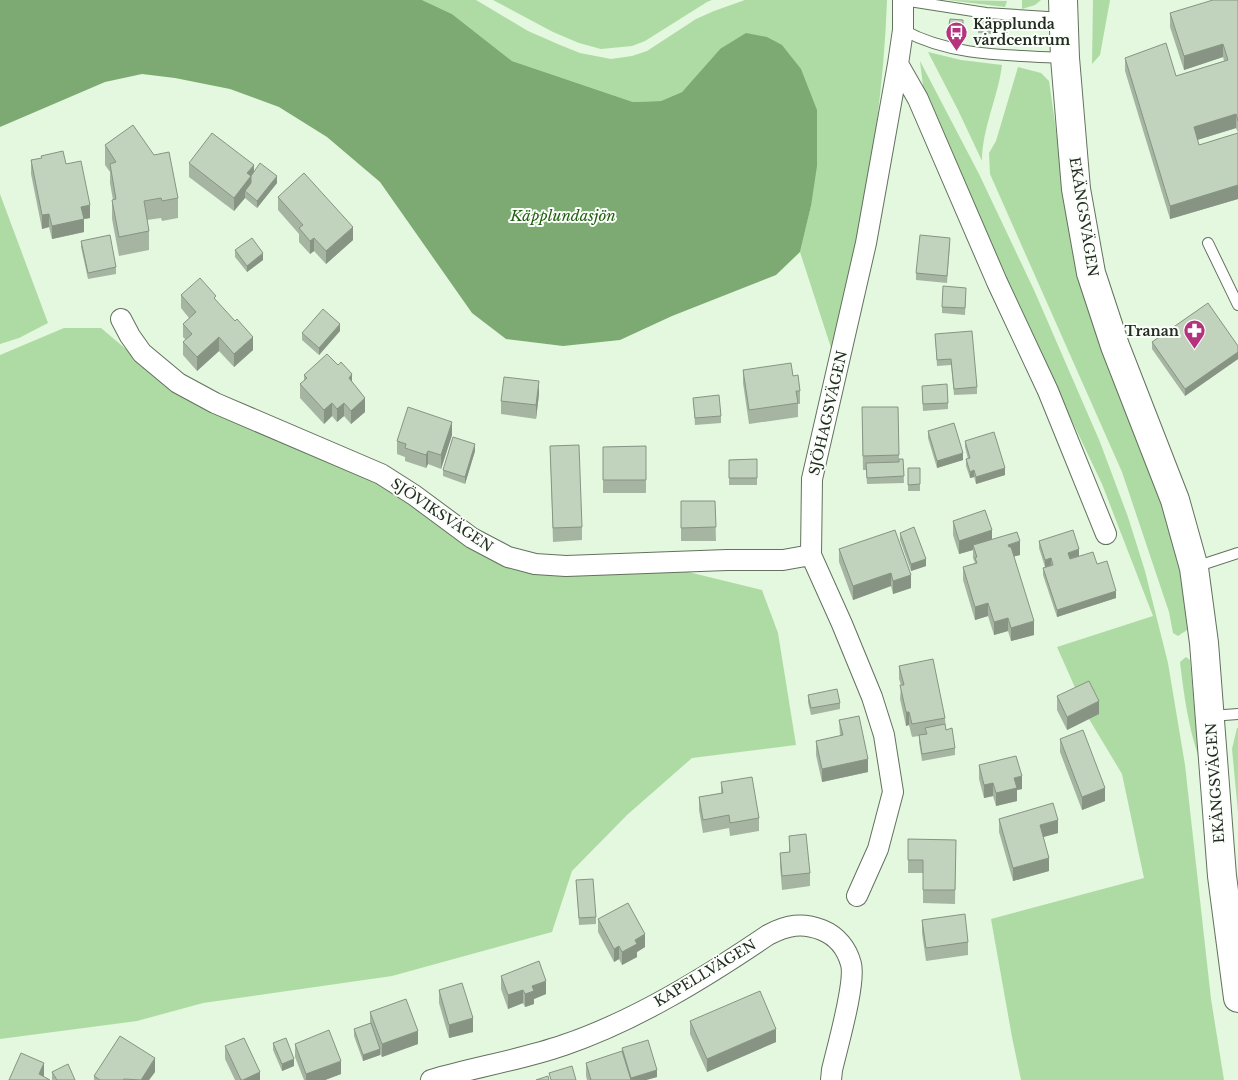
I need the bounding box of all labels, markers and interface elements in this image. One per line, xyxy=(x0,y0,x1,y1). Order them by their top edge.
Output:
place label: Käpplunda vårdcentrum xyxy=(973,15,1071,49)
bus stop icon: Käpplunda vårdcentrum xyxy=(945,20,969,51)
street label: EKÄNGSVÄGEN xyxy=(1066,156,1102,278)
water label: Käpplundasjön xyxy=(509,206,616,225)
pharmacy icon: Tranan xyxy=(1183,319,1207,350)
place label: Tranan xyxy=(1124,322,1179,340)
street label: SJÖHAGSVÄGEN xyxy=(804,348,851,477)
street label: SJÖVIKSVÄGEN xyxy=(388,473,497,556)
street label: EKÄNGSVÄGEN xyxy=(1202,722,1228,844)
street label: KAPELLVÄGEN xyxy=(651,935,760,1011)

